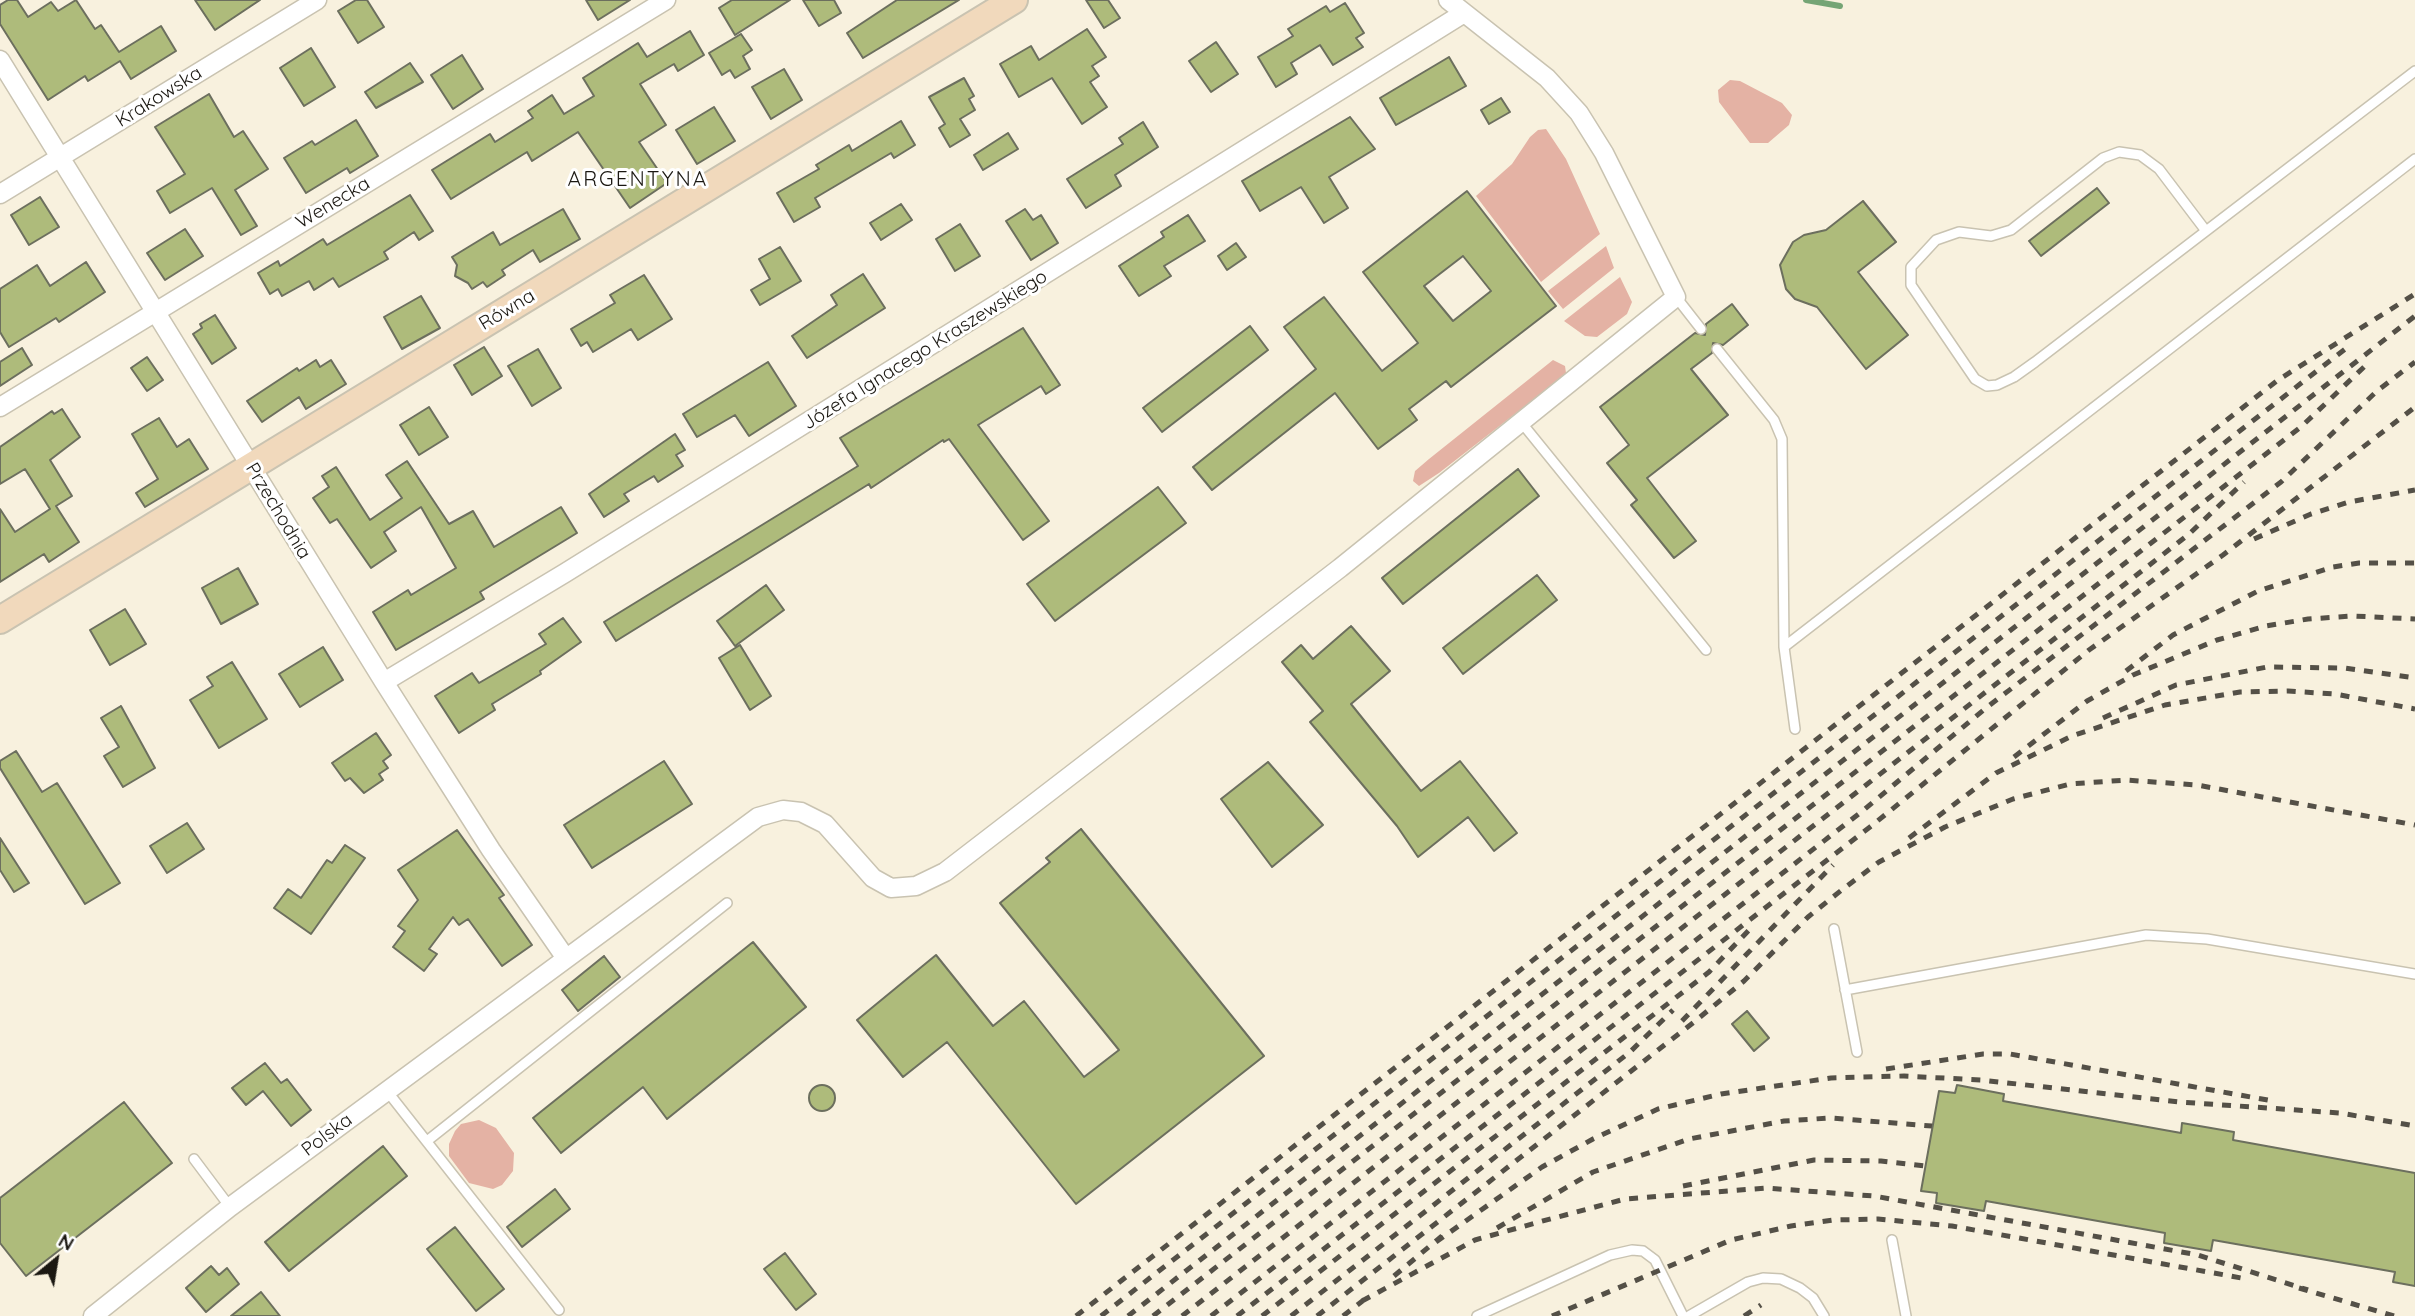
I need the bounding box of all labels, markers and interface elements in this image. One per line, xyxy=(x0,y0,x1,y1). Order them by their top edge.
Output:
street label: Krakowska xyxy=(112,62,206,132)
district label: ARGENTYNA xyxy=(569,167,707,193)
street label: Wenecka xyxy=(292,172,374,234)
street label: Józefa Ignacego Kraszewskiego xyxy=(799,265,1051,435)
street label: Równa xyxy=(475,285,539,335)
street label: Przechodnia xyxy=(240,459,316,563)
street label: Polska xyxy=(297,1109,357,1161)
north arrow xyxy=(21,1225,91,1295)
text: N xyxy=(54,1228,79,1256)

